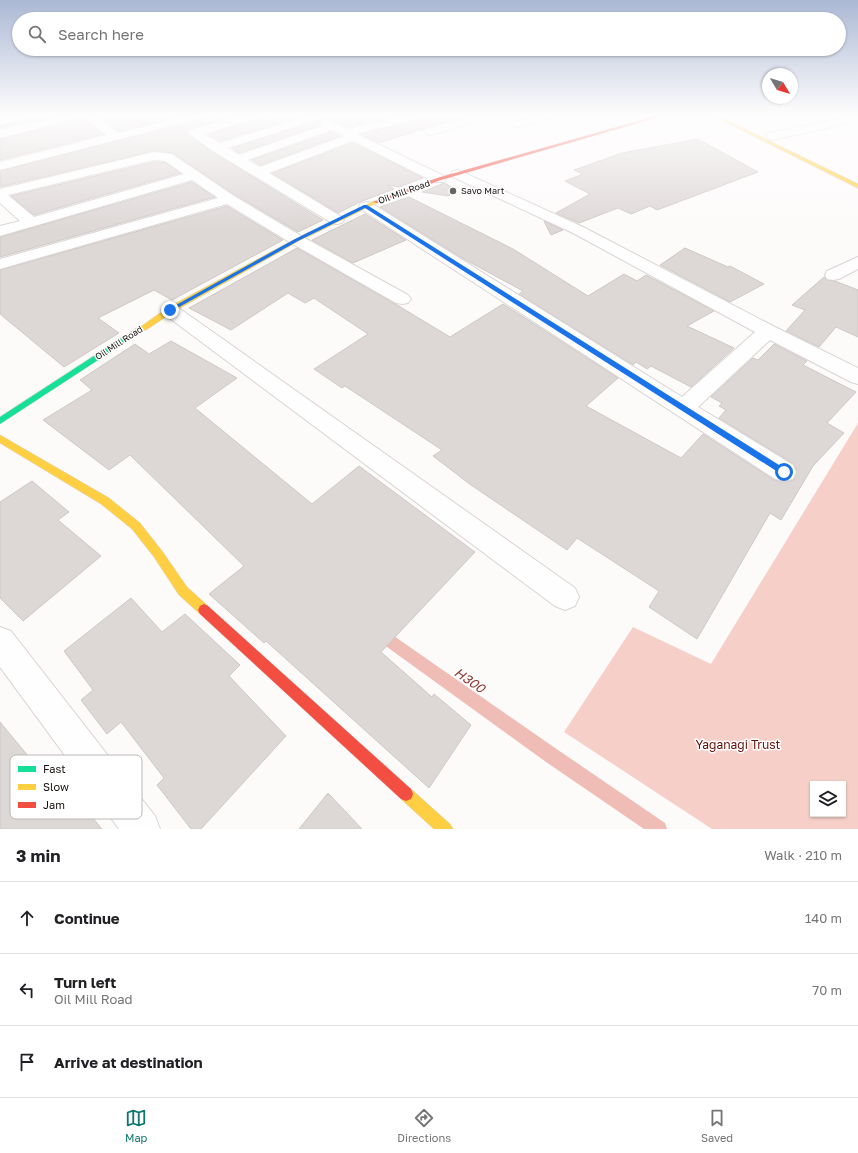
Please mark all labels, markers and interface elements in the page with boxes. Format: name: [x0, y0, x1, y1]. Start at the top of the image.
search box: [12, 12, 846, 56]
icon: search: [26, 23, 48, 45]
text: Search here: [58, 25, 144, 43]
north arrow: [762, 68, 798, 104]
street label: Oil Mill Road: [376, 177, 431, 206]
place label: Savo Mart: [461, 185, 505, 196]
marker: Savo Mart: [448, 186, 458, 196]
route end: [161, 301, 179, 319]
street label: Oil Mill Road: [93, 323, 145, 362]
route start: [775, 463, 793, 481]
water label: H300: [452, 664, 489, 697]
park label: Yaganagi Trust: [696, 737, 781, 752]
legend: [10, 755, 142, 819]
text: Fast: [43, 762, 66, 775]
text: Slow: [43, 780, 69, 793]
map controls: [810, 781, 846, 817]
button: layers: [810, 781, 846, 817]
text: Jam: [43, 798, 65, 811]
text: 3 min: [16, 845, 60, 866]
text: Walk · 210 m: [764, 847, 842, 863]
icon: ahead: [16, 907, 38, 929]
text: Continue: [54, 909, 120, 927]
text: 140 m: [805, 910, 842, 926]
text: Turn left: [54, 973, 116, 991]
icon: left: [16, 979, 38, 1001]
text: 70 m: [812, 982, 842, 998]
text: Oil Mill Road: [54, 991, 133, 1007]
icon: arrive: [16, 1051, 38, 1073]
text: Arrive at destination: [54, 1053, 203, 1071]
tab: Map: [125, 1107, 147, 1144]
tab: Directions: [397, 1107, 451, 1144]
tab: Saved: [701, 1107, 733, 1144]

